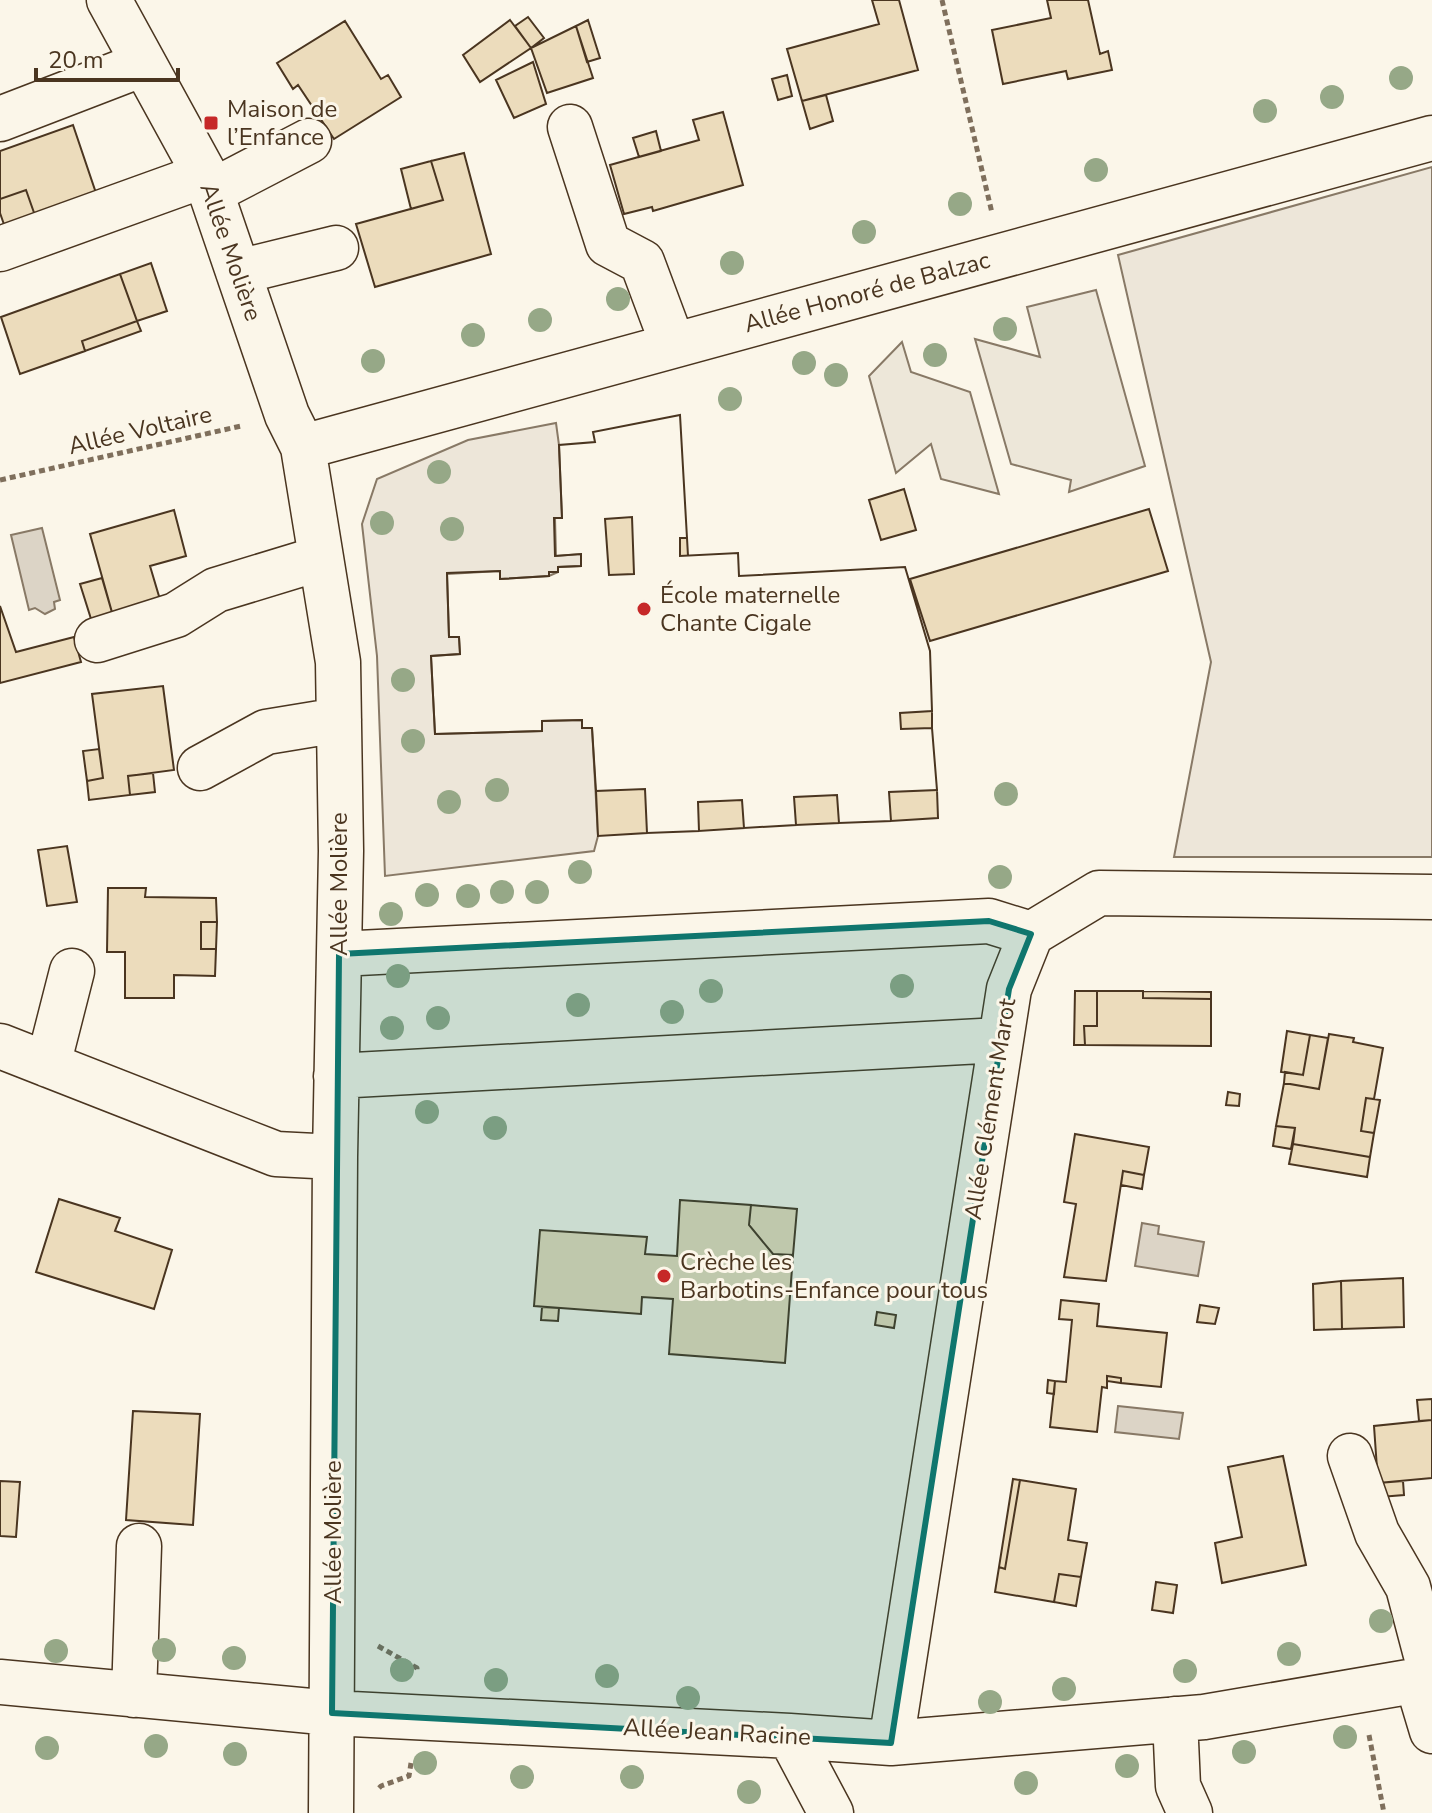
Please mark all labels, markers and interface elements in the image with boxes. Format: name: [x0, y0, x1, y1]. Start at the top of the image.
scale bar: [36, 32, 178, 82]
text: 20 m: [48, 44, 104, 76]
place label: Maison de l’Enfance: [227, 93, 337, 153]
marker: Maison de l’Enfance: [202, 114, 220, 132]
street label: Allée Molière: [192, 179, 270, 325]
street label: Allée Honoré de Balzac: [741, 244, 993, 340]
street label: Allée Voltaire: [65, 398, 215, 462]
place label: École maternelle Chante Cigale: [660, 579, 840, 639]
marker: École maternelle Chante Cigale: [635, 600, 653, 618]
street label: Allée Molière: [323, 812, 355, 956]
street label: Allée Clément Marot: [957, 995, 1023, 1222]
place label: Crèche les Barbotins-Enfance pour tous: [680, 1246, 988, 1306]
marker: Crèche les Barbotins-Enfance pour tous: [655, 1267, 673, 1285]
street label: Allée Molière: [317, 1460, 349, 1604]
street label: Allée Jean Racine: [622, 1711, 812, 1753]

